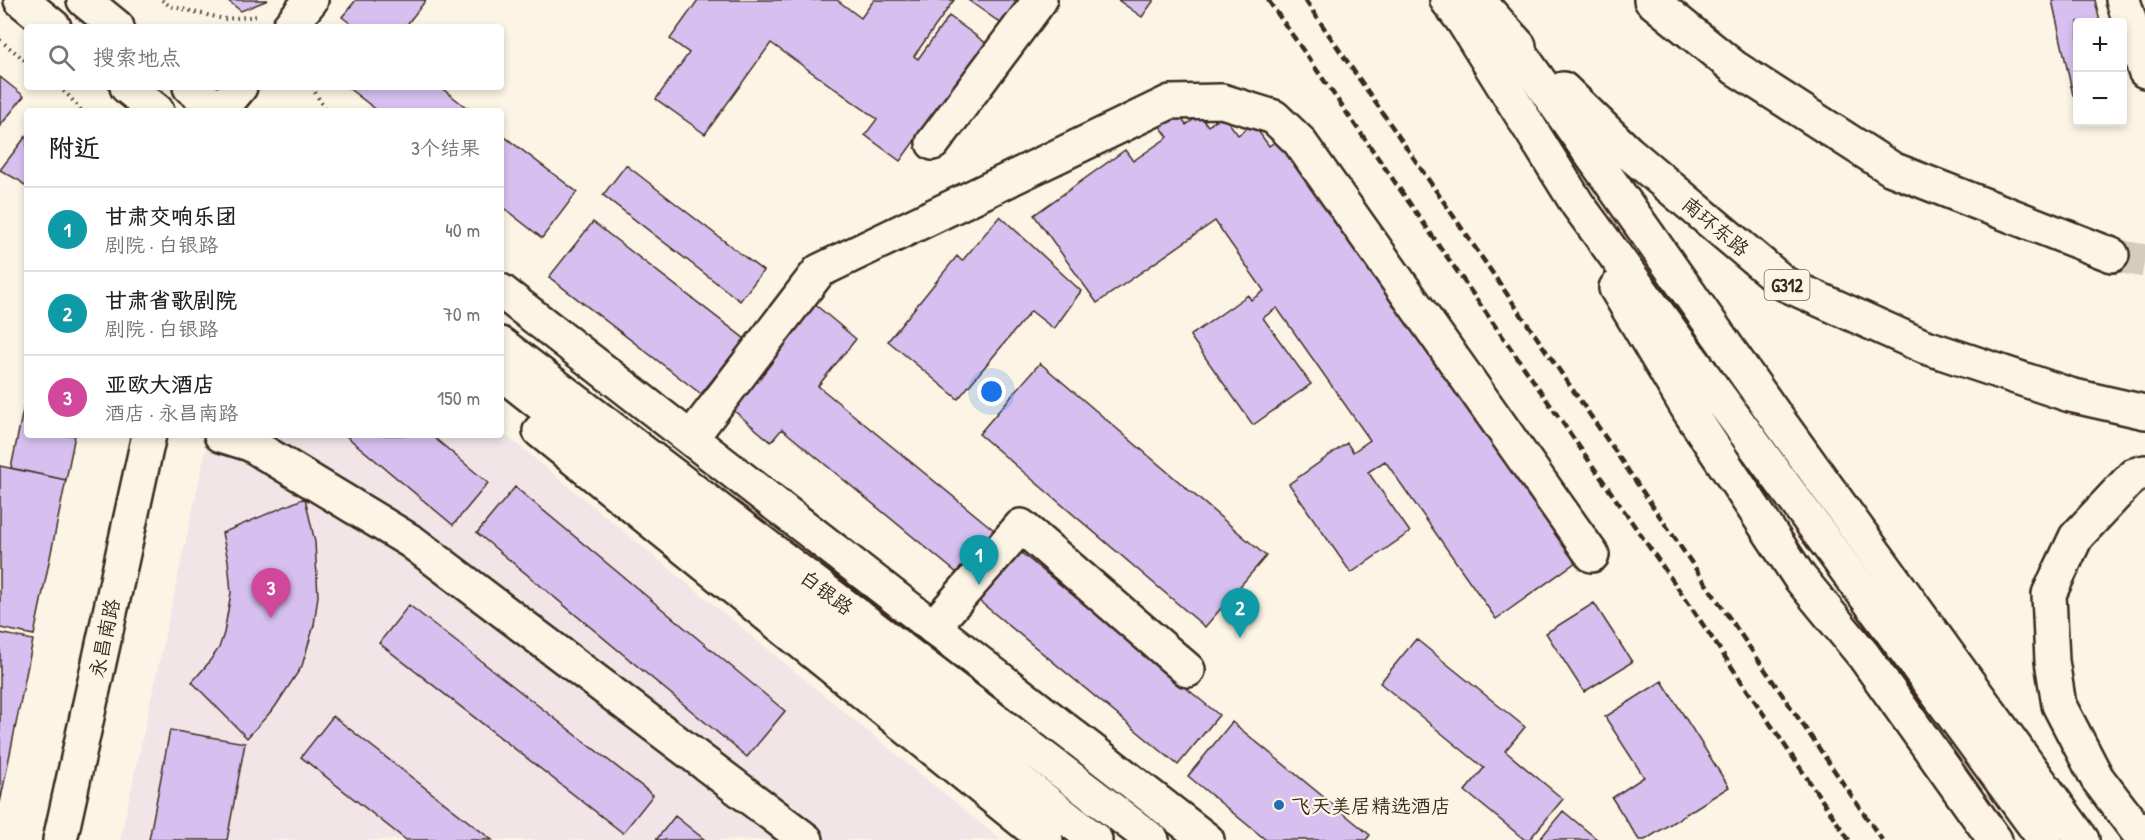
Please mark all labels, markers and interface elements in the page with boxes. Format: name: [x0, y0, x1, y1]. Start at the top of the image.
map controls: [2073, 18, 2127, 126]
button: +: [2073, 18, 2127, 72]
search box: [24, 24, 504, 90]
icon: search: [45, 41, 78, 74]
text: 搜索地点: [93, 42, 181, 72]
button: −: [2073, 72, 2127, 126]
text: 附近: [48, 130, 100, 165]
text: 3个结果: [411, 134, 480, 161]
street label: 南环东路: [1677, 190, 1756, 263]
text: 甘肃交响乐团: [105, 201, 237, 231]
text: 1: [64, 216, 71, 243]
text: 40 m: [445, 216, 480, 243]
text: 剧院 · 白银路: [105, 231, 218, 258]
road number: G312: [1764, 270, 1810, 300]
text: 甘肃省歌剧院: [105, 285, 237, 315]
text: 2: [63, 300, 72, 327]
text: 70 m: [443, 300, 480, 327]
text: 剧院 · 白银路: [105, 315, 218, 342]
text: 亚欧大酒店: [105, 369, 215, 399]
your location: [977, 377, 1006, 406]
text: 3: [63, 384, 72, 411]
text: 150 m: [437, 384, 480, 411]
text: 酒店 · 永昌南路: [105, 399, 238, 426]
pin: 1: [960, 536, 998, 585]
street label: 白银路: [795, 563, 860, 621]
pin: 3: [252, 568, 290, 618]
pin: 2: [1220, 588, 1260, 638]
street label: 永昌南路: [82, 595, 126, 680]
place label: 飞天美居精选酒店: [1291, 792, 1451, 819]
marker: 飞天美居精选酒店: [1272, 798, 1286, 812]

